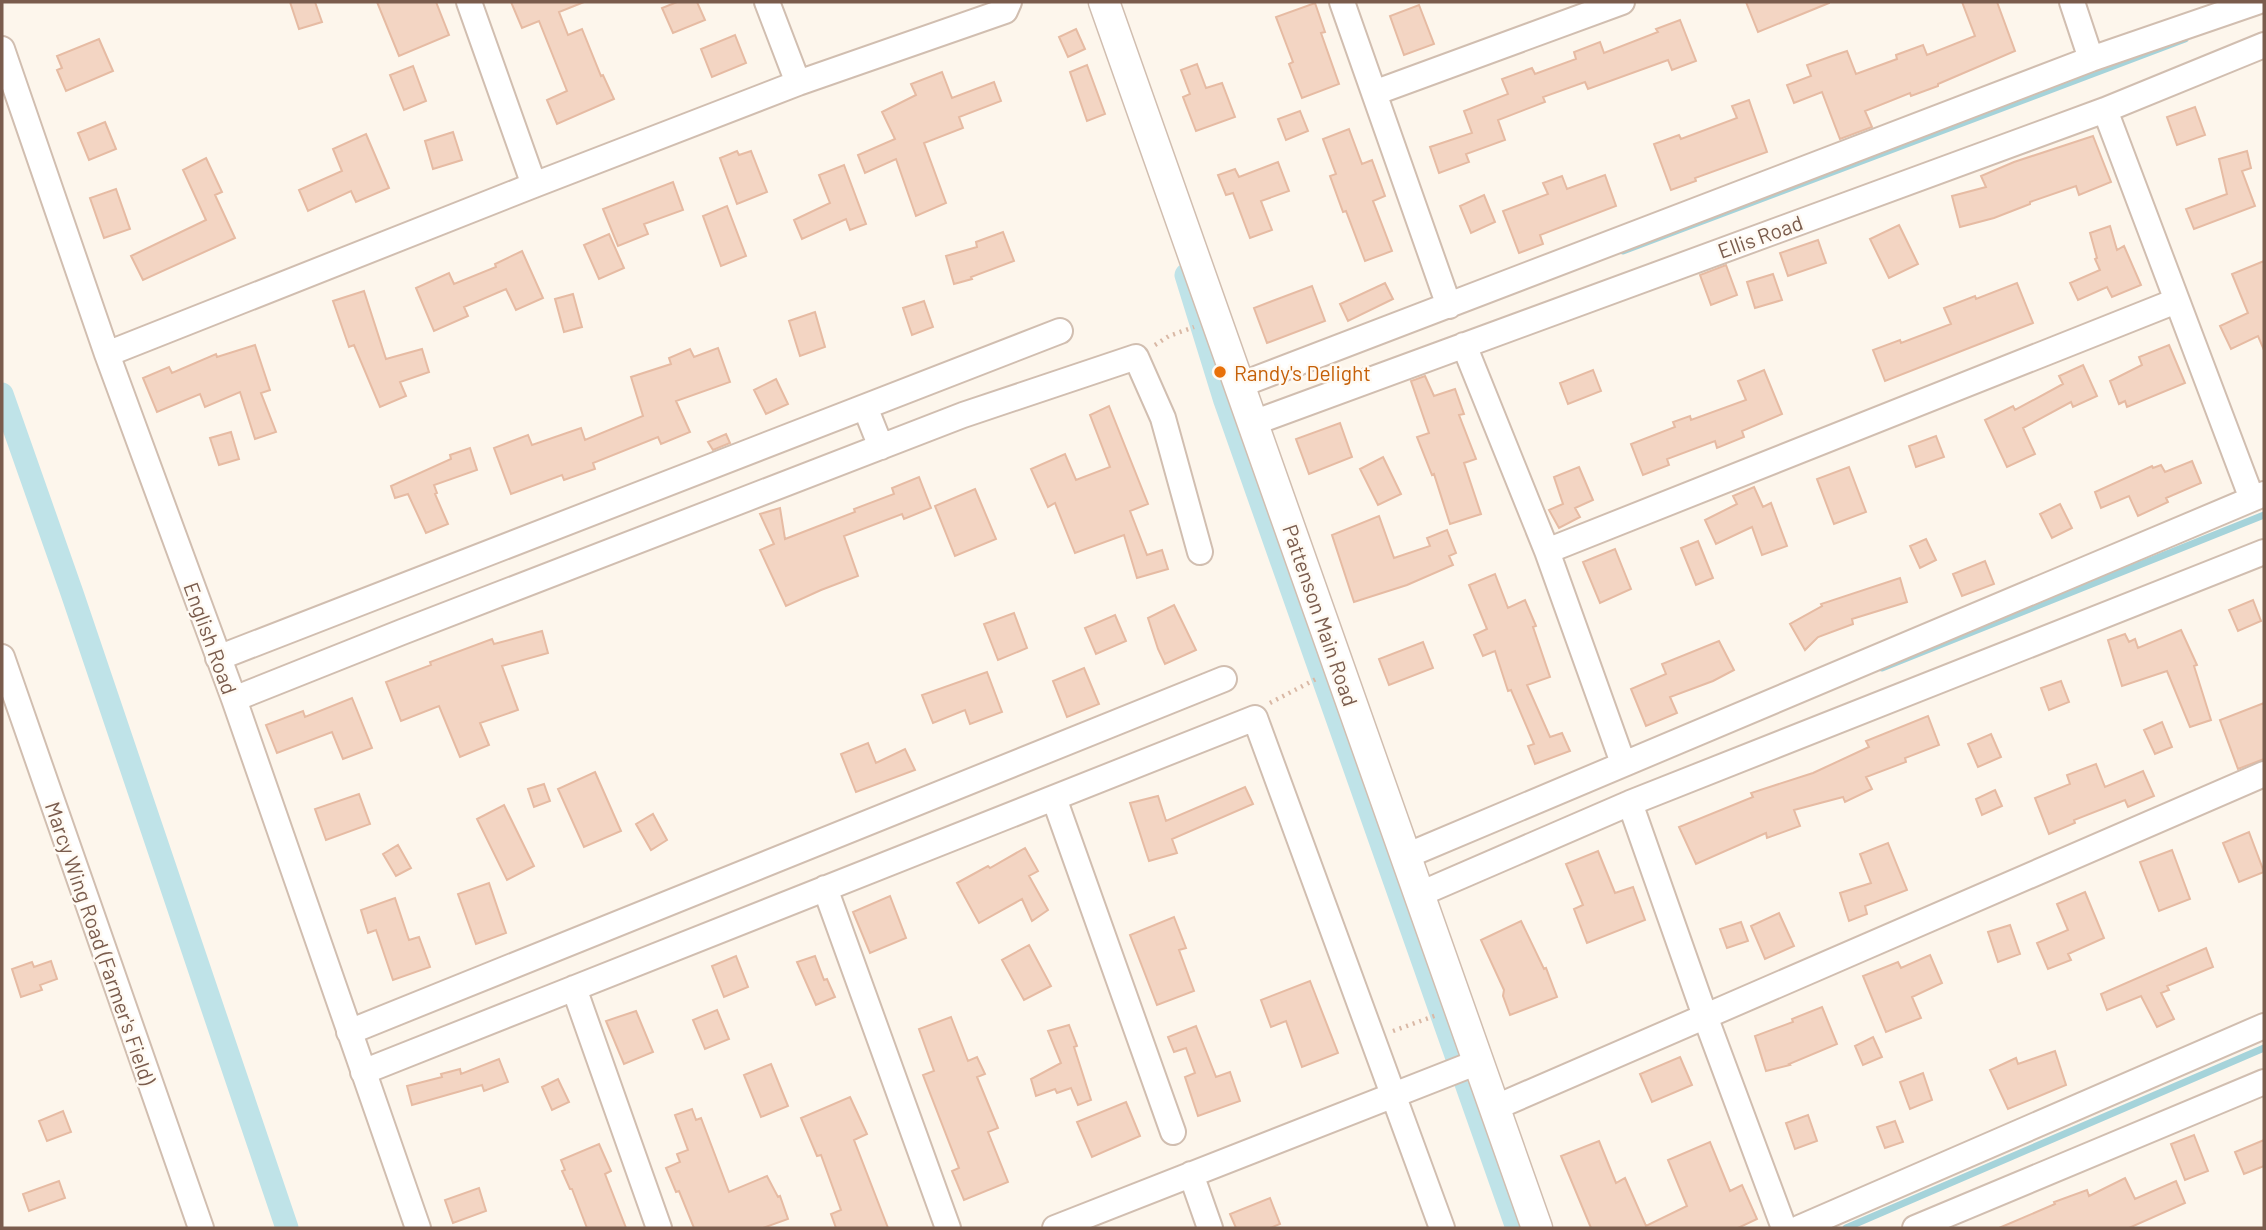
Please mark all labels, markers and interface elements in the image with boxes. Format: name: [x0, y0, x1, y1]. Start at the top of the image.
street label: Ellis Road: [1714, 209, 1806, 263]
place label: Randy's Delight: [1234, 360, 1371, 385]
marker: Randy's Delight: [1212, 364, 1228, 380]
street label: Pattenson Main Road: [1278, 521, 1364, 709]
street label: English Road: [179, 579, 243, 697]
street label: Marcy Wing Road (Farmer's Field): [41, 798, 161, 1088]

